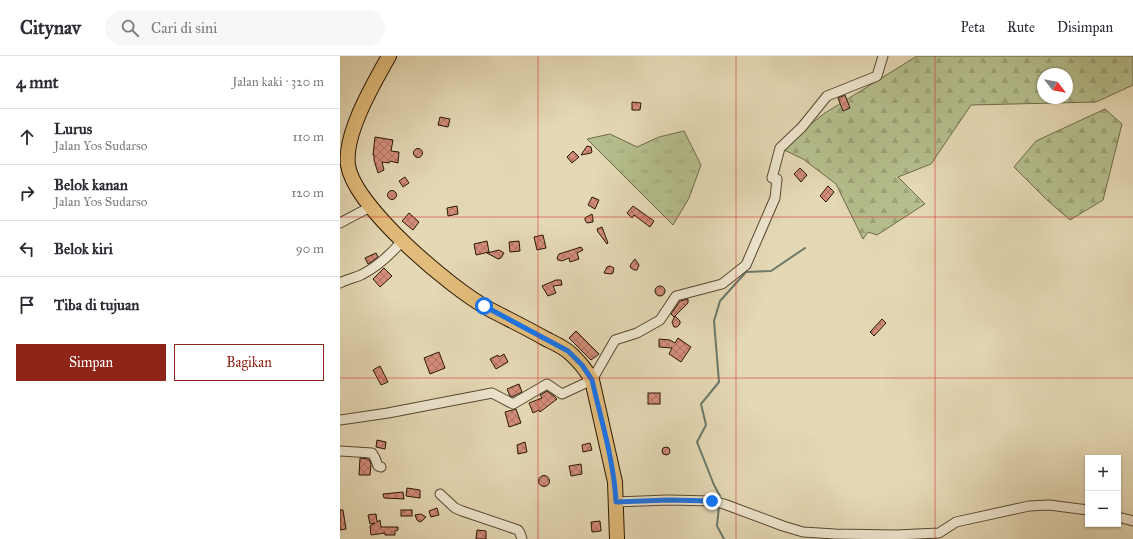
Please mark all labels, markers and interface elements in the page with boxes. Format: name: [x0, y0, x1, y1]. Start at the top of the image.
search box: [105, 10, 385, 46]
text: Citynav: [20, 16, 81, 39]
icon: search: [119, 17, 141, 39]
text: Cari di sini: [151, 19, 217, 37]
text: Peta: [961, 19, 985, 36]
text: Rute: [1007, 19, 1035, 36]
text: Disimpan: [1057, 19, 1113, 36]
north arrow: [1037, 68, 1073, 104]
text: 4 mnt: [16, 72, 59, 93]
text: Jalan kaki · 320 m: [232, 74, 324, 90]
text: Lurus: [54, 120, 92, 138]
icon: ahead: [16, 126, 38, 148]
text: 110 m: [292, 129, 324, 145]
text: Jalan Yos Sudarso: [54, 138, 148, 154]
text: Belok kanan: [54, 176, 128, 194]
icon: right: [16, 182, 38, 204]
text: 120 m: [291, 185, 324, 201]
text: Jalan Yos Sudarso: [54, 194, 148, 210]
icon: left: [16, 238, 38, 260]
text: Belok kiri: [54, 240, 113, 258]
text: 90 m: [296, 241, 324, 257]
icon: arrive: [16, 294, 38, 316]
text: Tiba di tujuan: [54, 296, 139, 314]
route start: [475, 297, 493, 315]
button: Simpan: [16, 344, 166, 381]
button: Bagikan: [174, 344, 324, 381]
map controls: [1085, 455, 1121, 527]
button: +: [1085, 455, 1121, 491]
button: −: [1085, 491, 1121, 527]
route end: [703, 492, 721, 510]

